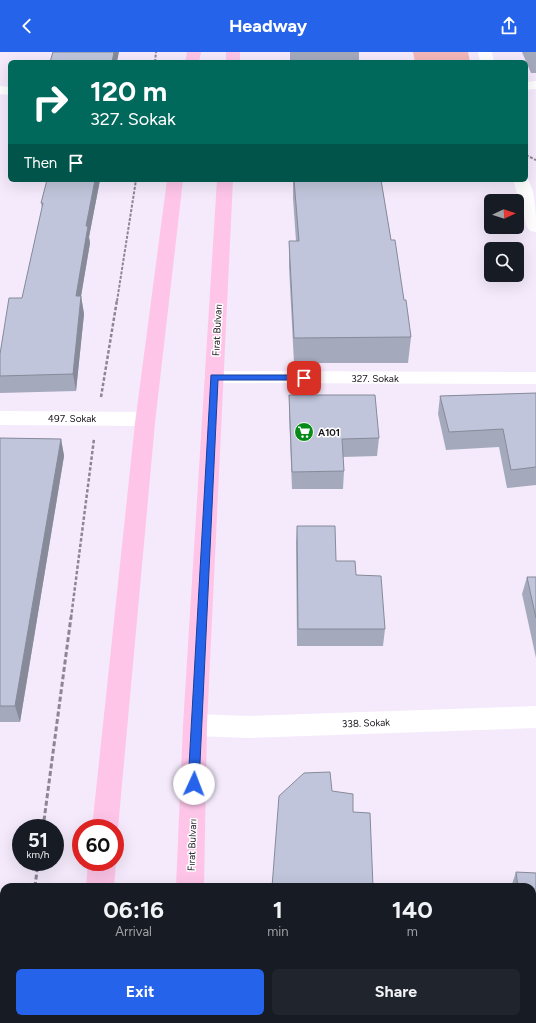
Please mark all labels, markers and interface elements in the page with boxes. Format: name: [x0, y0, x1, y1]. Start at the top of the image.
icon: back: [16, 15, 38, 37]
text: Headway: [229, 15, 307, 37]
icon: share: [498, 15, 520, 37]
text: 120 m: [90, 74, 167, 108]
icon: right: [24, 76, 76, 128]
text: 327. Sokak: [90, 108, 176, 130]
icon: arrive: [65, 152, 87, 174]
text: Then: [24, 154, 57, 172]
north arrow: [484, 194, 524, 234]
map controls: [484, 194, 524, 282]
button: search: [484, 242, 524, 282]
street label: Fırat Bulvarı: [209, 304, 225, 356]
pin: [287, 361, 321, 395]
icon: arrive: [293, 367, 315, 389]
street label: 327. Sokak: [351, 372, 399, 385]
street label: 497. Sokak: [48, 412, 96, 425]
supermarket icon: A101: [293, 421, 315, 443]
place label: A101: [318, 426, 340, 439]
street label: 338. Sokak: [342, 716, 390, 730]
position arrow: [173, 763, 215, 805]
speed limit sign: 60: [72, 819, 124, 871]
street label: Fırat Bulvarı: [185, 819, 199, 871]
text: 51: [28, 828, 48, 852]
text: km/h: [27, 848, 49, 861]
text: 06:16: [103, 895, 164, 924]
text: 1: [273, 895, 283, 924]
text: 140: [392, 895, 433, 924]
text: Arrival: [115, 924, 152, 939]
text: min: [267, 924, 289, 939]
text: m: [407, 924, 418, 939]
button: Exit: [16, 969, 264, 1015]
button: Share: [272, 969, 520, 1015]

